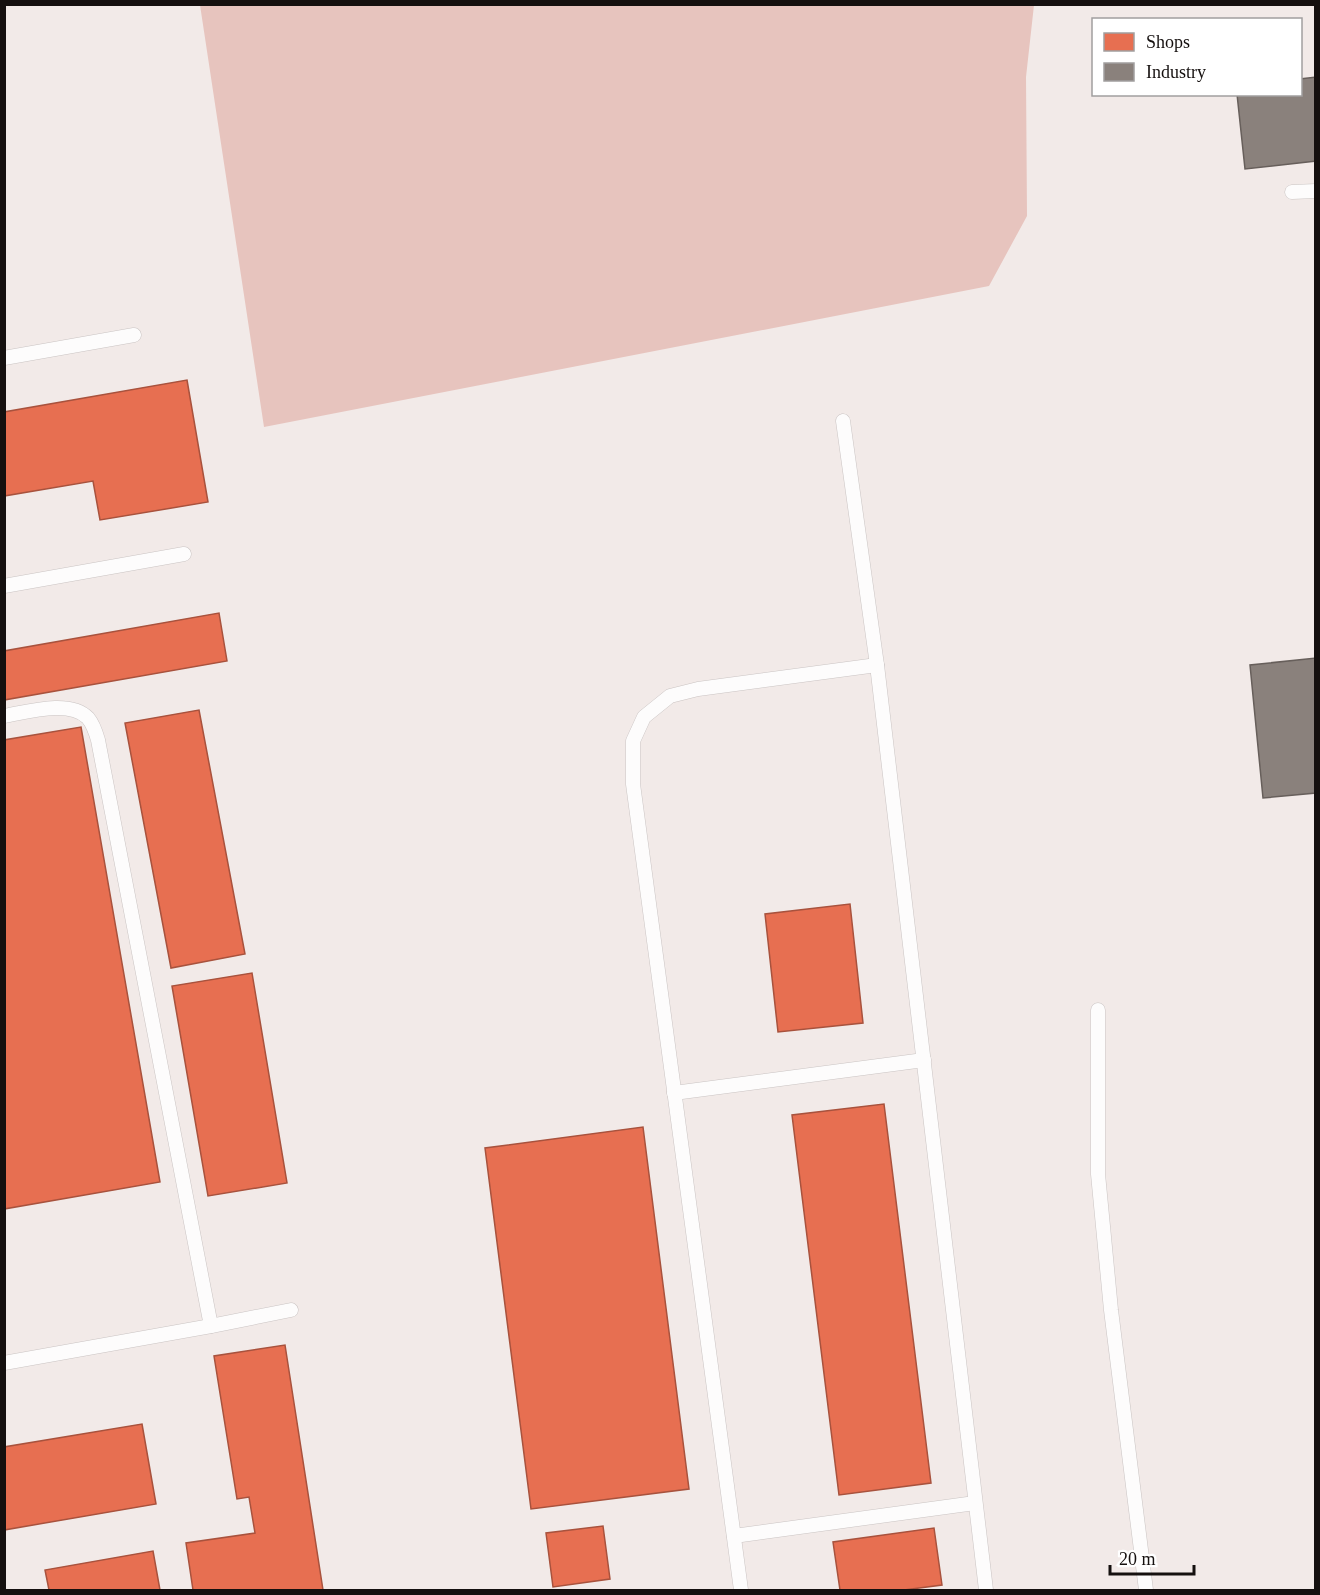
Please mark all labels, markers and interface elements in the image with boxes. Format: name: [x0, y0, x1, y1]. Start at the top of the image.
legend: [1092, 18, 1302, 96]
text: Shops: [1146, 32, 1190, 52]
text: Industry: [1146, 62, 1206, 82]
scale bar: [1110, 1538, 1194, 1576]
text: 20 m: [1119, 1549, 1156, 1569]

